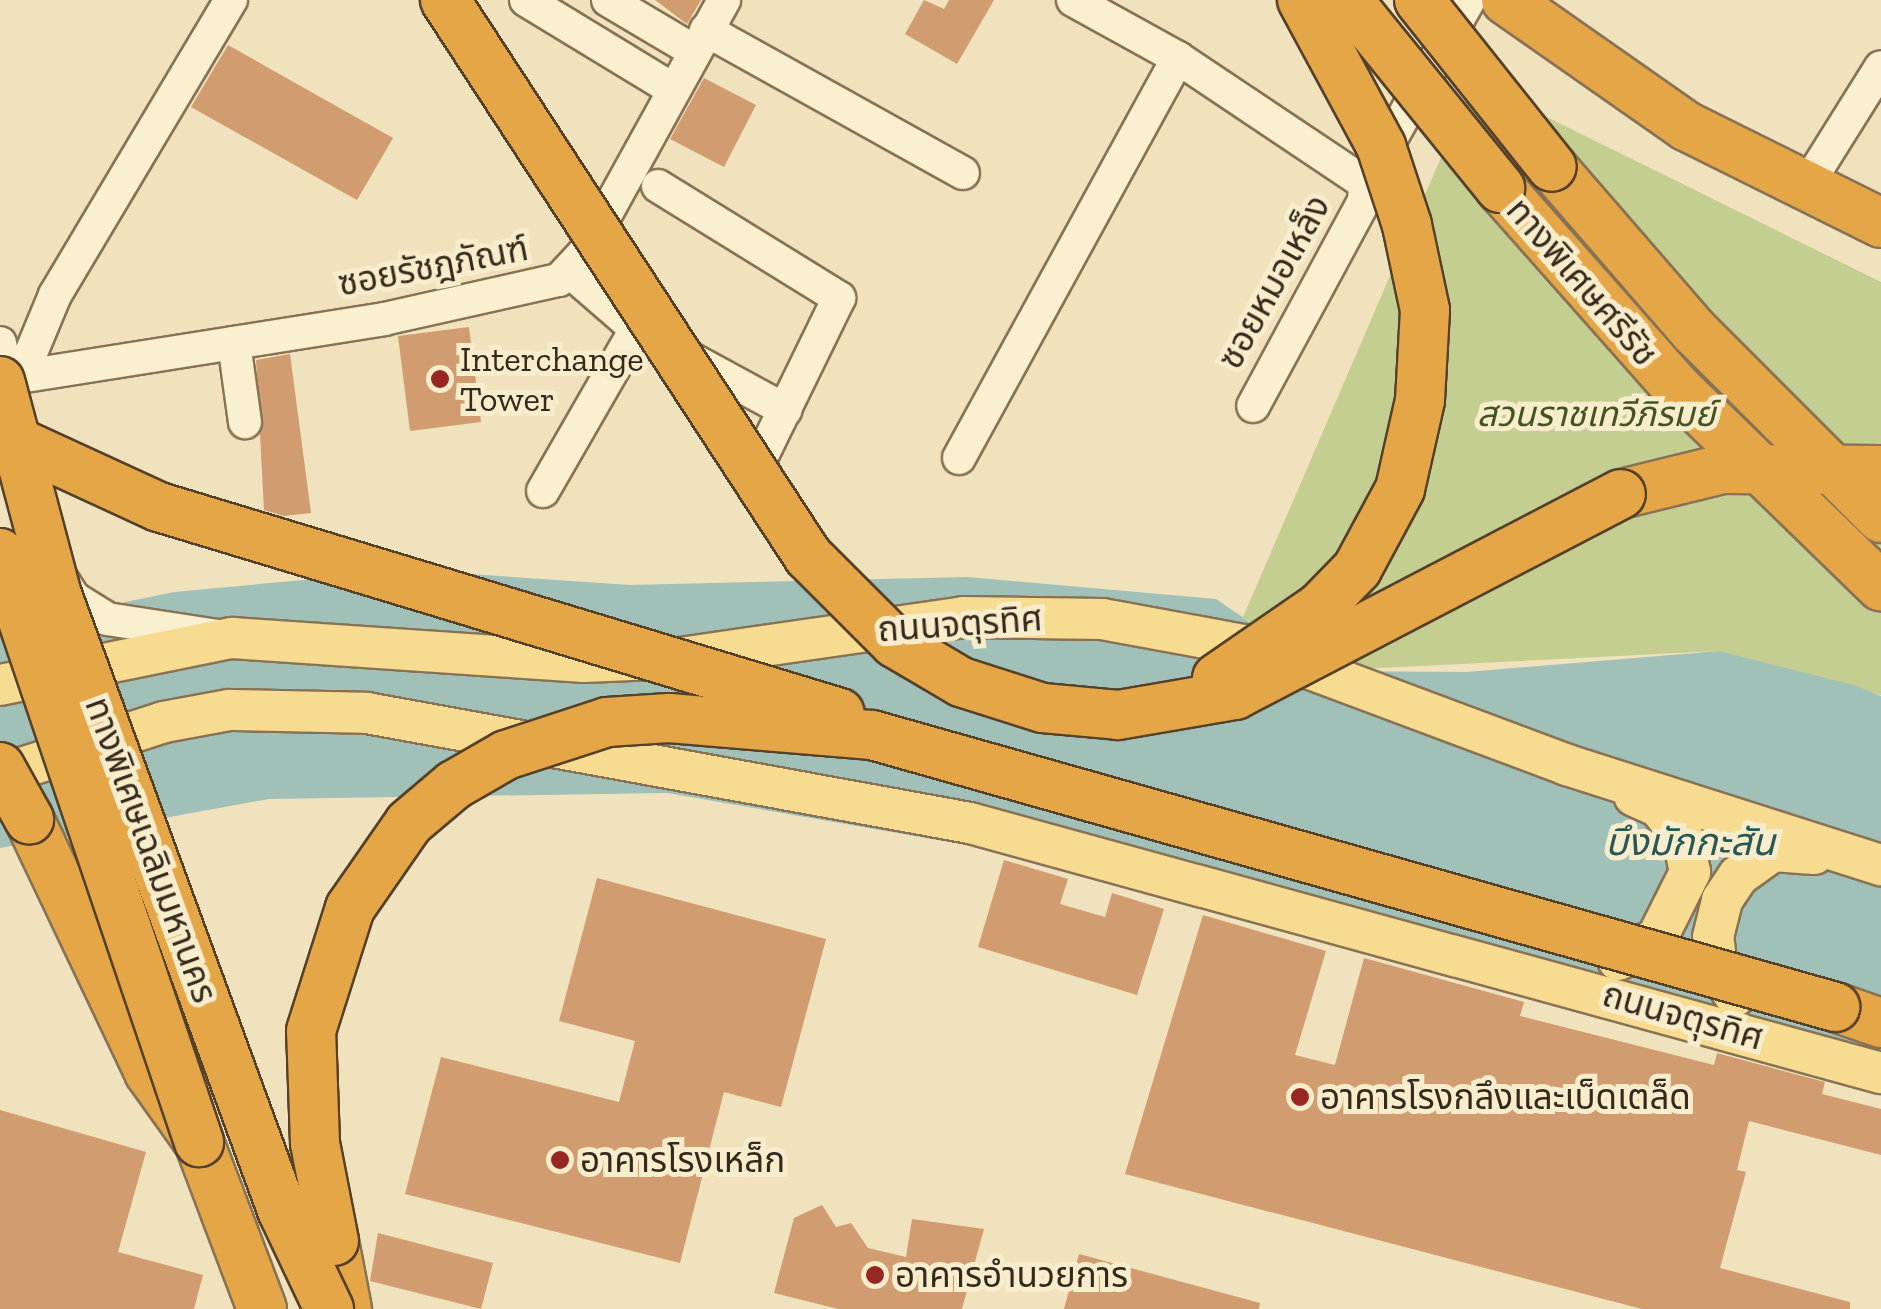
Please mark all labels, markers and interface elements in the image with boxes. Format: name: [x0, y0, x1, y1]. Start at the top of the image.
street label: ซอยหมอเหล็ง: [1209, 188, 1339, 376]
street label: ทางพิเศษศรีรัช: [1498, 190, 1666, 374]
street label: ซอยรัชฎภัณฑ์: [334, 227, 532, 305]
place label: Interchange Tower: [460, 338, 644, 420]
marker: Interchange Tower: [429, 368, 451, 390]
park label: สวนราชเทวีภิรมย์: [1477, 393, 1715, 435]
street label: ถนนจตุรทิศ: [876, 597, 1044, 651]
street label: ทางพิเศษเฉลิมมหานคร: [76, 692, 226, 1008]
water label: บึงมักกะสัน: [1605, 820, 1775, 866]
street label: ถนนจตุรทิศ: [1598, 973, 1768, 1059]
place label: อาคารโรงกลึงและเบ็ดเตล็ด: [1320, 1076, 1691, 1118]
marker: อาคารโรงกลึงและเบ็ดเตล็ด: [1289, 1086, 1311, 1108]
place label: อาคารโรงเหล็ก: [580, 1139, 785, 1181]
marker: อาคารโรงเหล็ก: [549, 1149, 571, 1171]
place label: อาคารอำนวยการ: [895, 1254, 1128, 1296]
marker: อาคารอำนวยการ: [864, 1264, 886, 1286]

